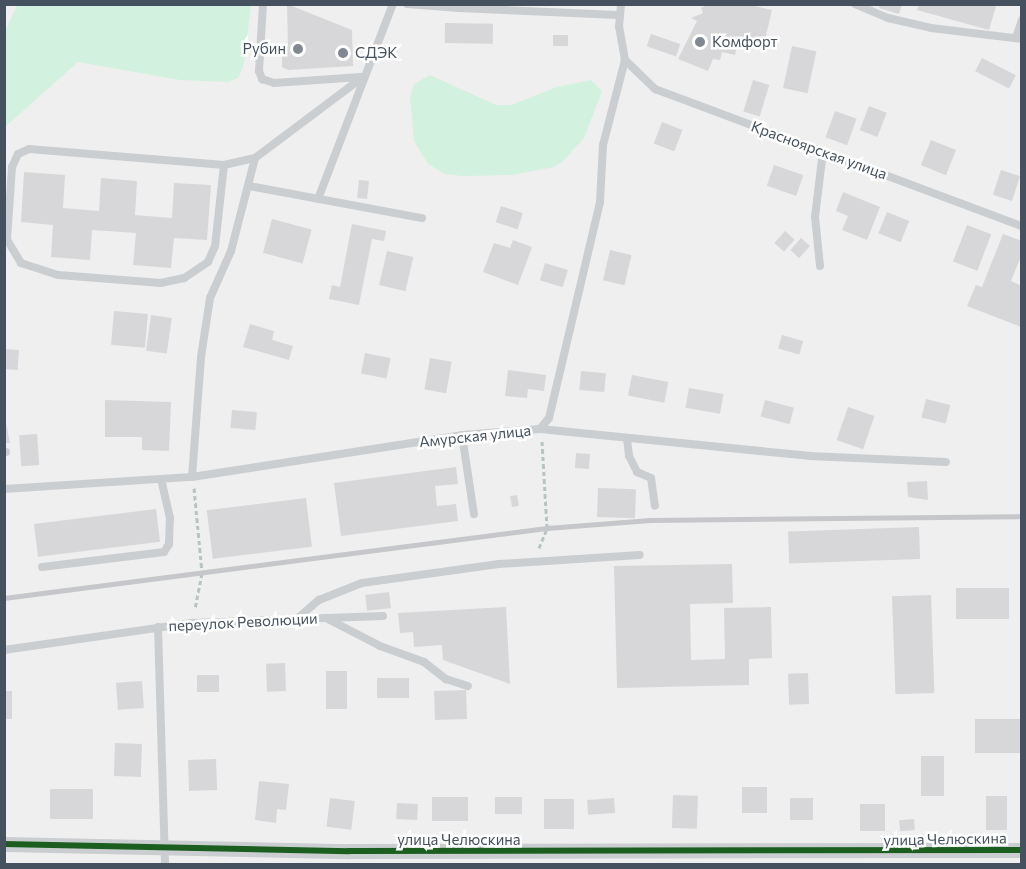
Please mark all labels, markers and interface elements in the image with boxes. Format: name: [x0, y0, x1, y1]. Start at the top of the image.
place label: Комфорт: [712, 33, 778, 51]
marker: Комфорт: [693, 35, 707, 49]
place label: Рубин: [243, 40, 286, 58]
marker: Рубин: [291, 42, 305, 56]
place label: СДЭК: [355, 44, 397, 62]
marker: СДЭК: [336, 46, 350, 60]
street label: Красноярская улица: [749, 117, 889, 183]
street label: Амурская улица: [418, 421, 532, 451]
street label: переулок Революции: [168, 609, 318, 635]
street label: улица Челюскина: [883, 829, 1007, 849]
street label: улица Челюскина: [397, 831, 521, 849]

